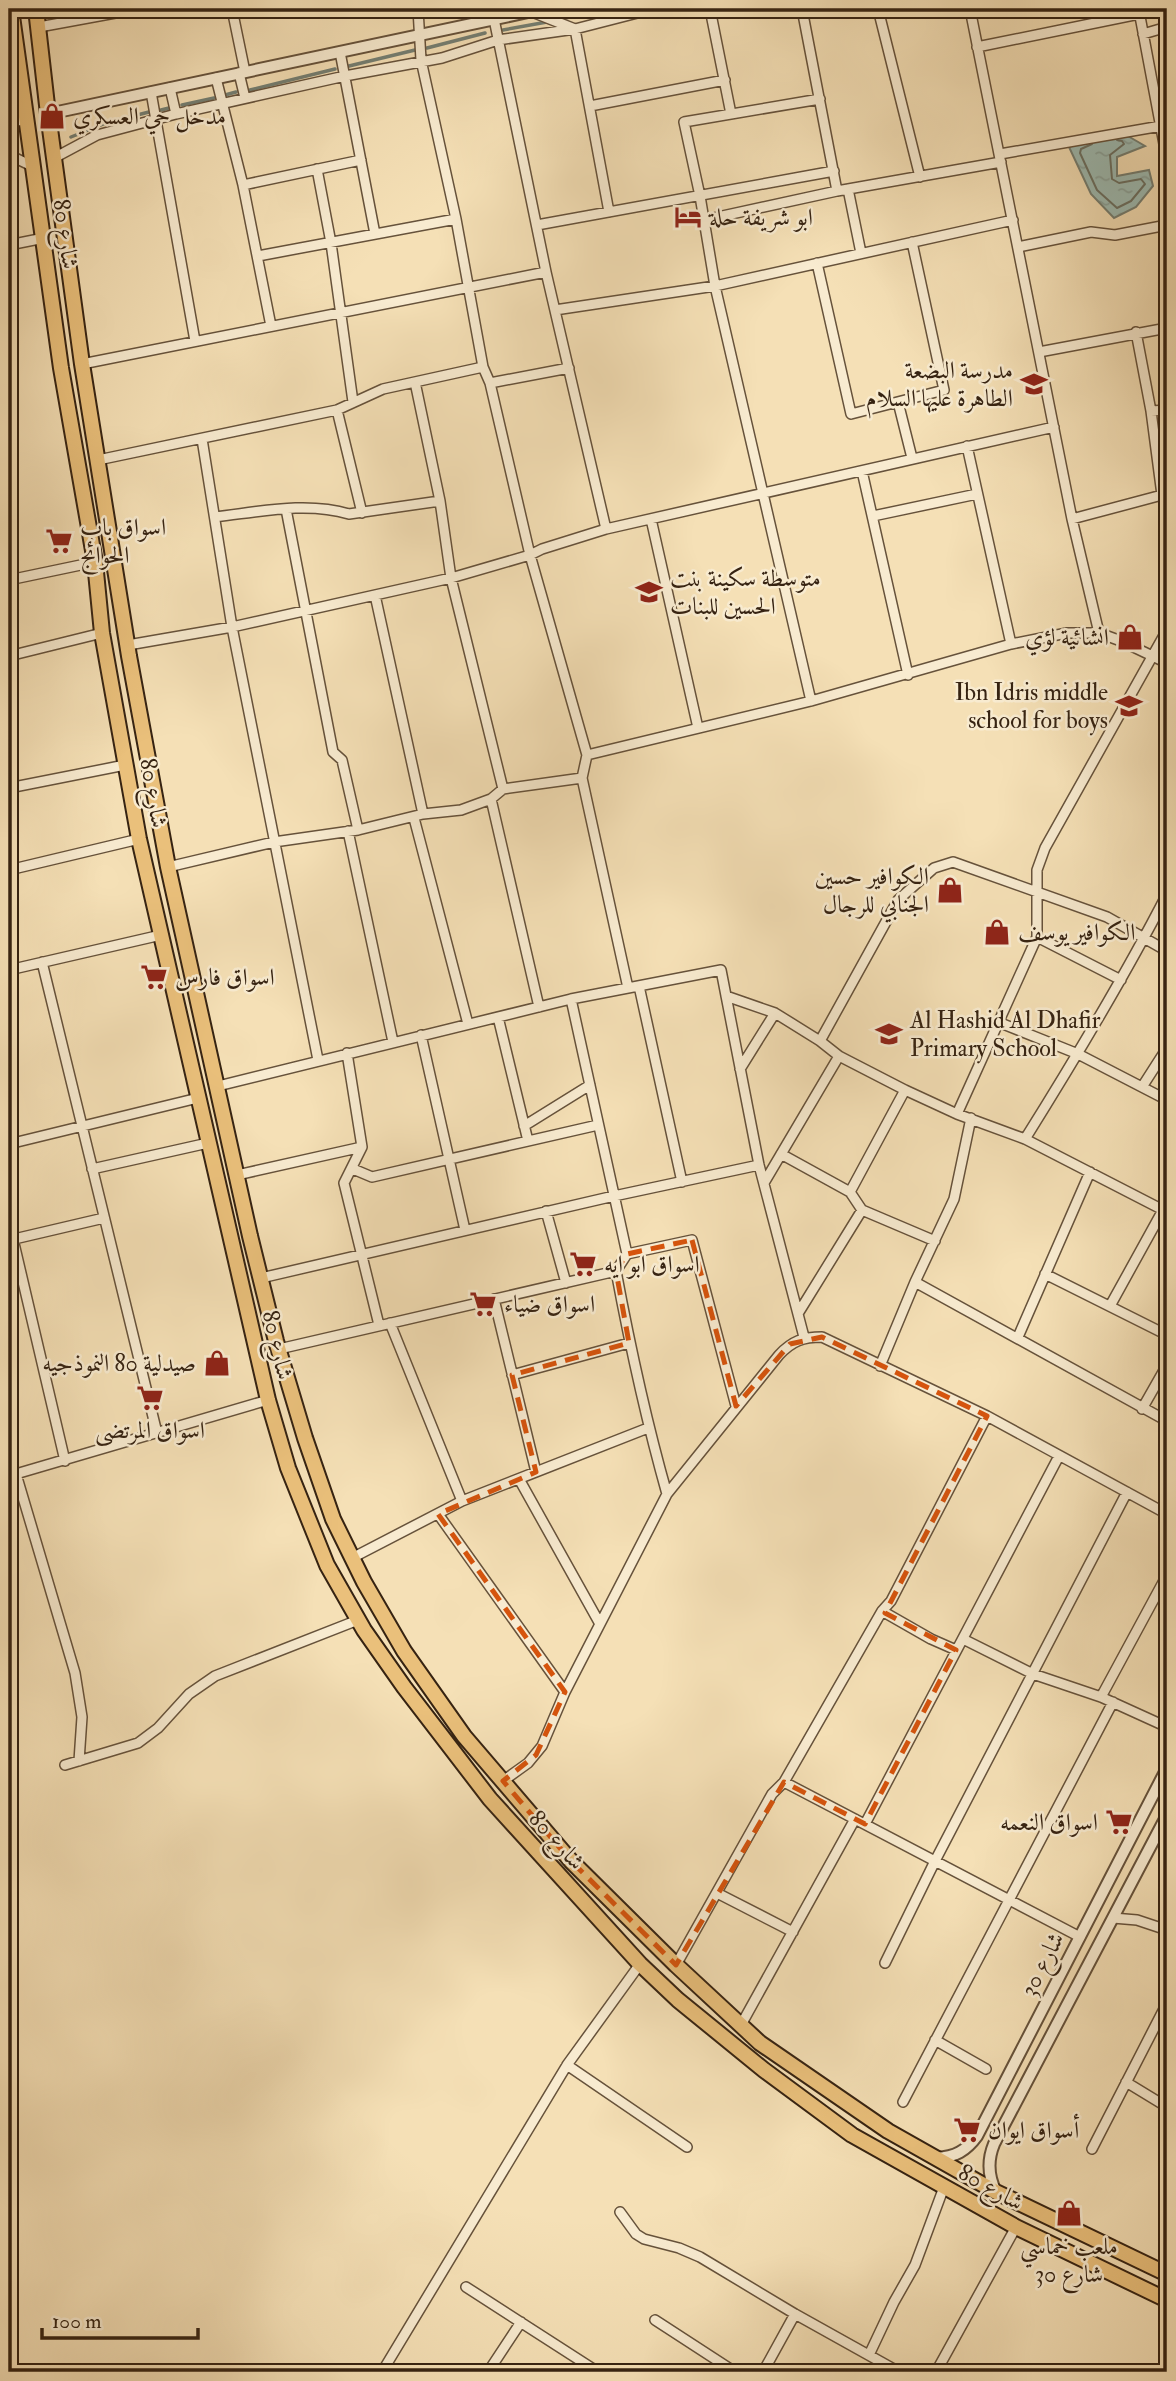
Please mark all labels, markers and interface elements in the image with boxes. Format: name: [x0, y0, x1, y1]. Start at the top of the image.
shop icon: مدخل حي العسكري: [37, 101, 67, 131]
place label: مدخل حي العسكري: [73, 101, 226, 135]
street label: شارع 80: [41, 197, 86, 272]
hotel icon: ابو شريفة حلة: [673, 202, 703, 232]
place label: ابو شريفة حلة: [708, 202, 813, 233]
place label: مدرسة البضعة الطاهرة عليها السلام: [866, 355, 1013, 419]
school or university icon: مدرسة البضعة الطاهرة عليها السلام: [1019, 369, 1049, 399]
place label: اسواق باب الحوائج: [80, 512, 166, 575]
supermarket icon: اسواق باب الحوائج: [44, 526, 74, 556]
place label: متوسطة سكينة بنت الحسين للبنات: [670, 563, 821, 622]
school or university icon: متوسطة سكينة بنت الحسين للبنات: [634, 577, 664, 607]
place label: انشائية لؤي: [1025, 622, 1109, 656]
shop icon: انشائية لؤي: [1115, 622, 1145, 652]
place label: Ibn Idris middle school for boys: [955, 677, 1108, 736]
school or university icon: Ibn Idris middle school for boys: [1114, 691, 1144, 721]
street label: شارع 80: [128, 756, 175, 831]
place label: الكوافير حسين الجنابي للرجال: [815, 861, 929, 923]
shop icon: الكوافير حسين الجنابي للرجال: [935, 875, 965, 905]
shop icon: الكوافير يوسف: [982, 917, 1012, 947]
place label: الكوافير يوسف: [1018, 917, 1135, 948]
supermarket icon: اسواق فارس: [139, 962, 169, 992]
place label: اسواق فارس: [175, 962, 275, 993]
place label: Al Hashid Al Dhafir Primary School: [909, 1005, 1100, 1064]
school or university icon: Al Hashid Al Dhafir Primary School: [874, 1019, 904, 1049]
supermarket icon: اسواق ابو ايه: [568, 1249, 598, 1279]
place label: اسواق ابو ايه: [604, 1249, 700, 1280]
supermarket icon: اسواق ضياء: [468, 1289, 498, 1319]
place label: اسواق ضياء: [504, 1289, 595, 1320]
street label: شارع 80: [251, 1307, 301, 1384]
place label: صيدلية 80 النموذجيه: [42, 1348, 196, 1379]
shop icon: صيدلية 80 النموذجيه: [202, 1348, 232, 1378]
supermarket icon: اسواق المرتضى: [135, 1383, 165, 1413]
place label: اسواق المرتضى: [95, 1415, 205, 1447]
street label: شارع 80: [519, 1804, 592, 1880]
place label: اسواق النعمه: [1000, 1807, 1098, 1838]
supermarket icon: اسواق النعمه: [1104, 1807, 1134, 1837]
street label: شارع 30: [1013, 1927, 1075, 2003]
place label: أسواق ايوان: [988, 2113, 1080, 2146]
supermarket icon: أسواق ايوان: [952, 2115, 982, 2145]
street label: شارع 80: [951, 2157, 1029, 2222]
shop icon: ملعب خماسي شارع 30: [1054, 2198, 1084, 2228]
place label: ملعب خماسي شارع 30: [1020, 2231, 1118, 2294]
scale bar: [42, 2297, 198, 2341]
text: 100 m: [52, 2308, 102, 2335]

